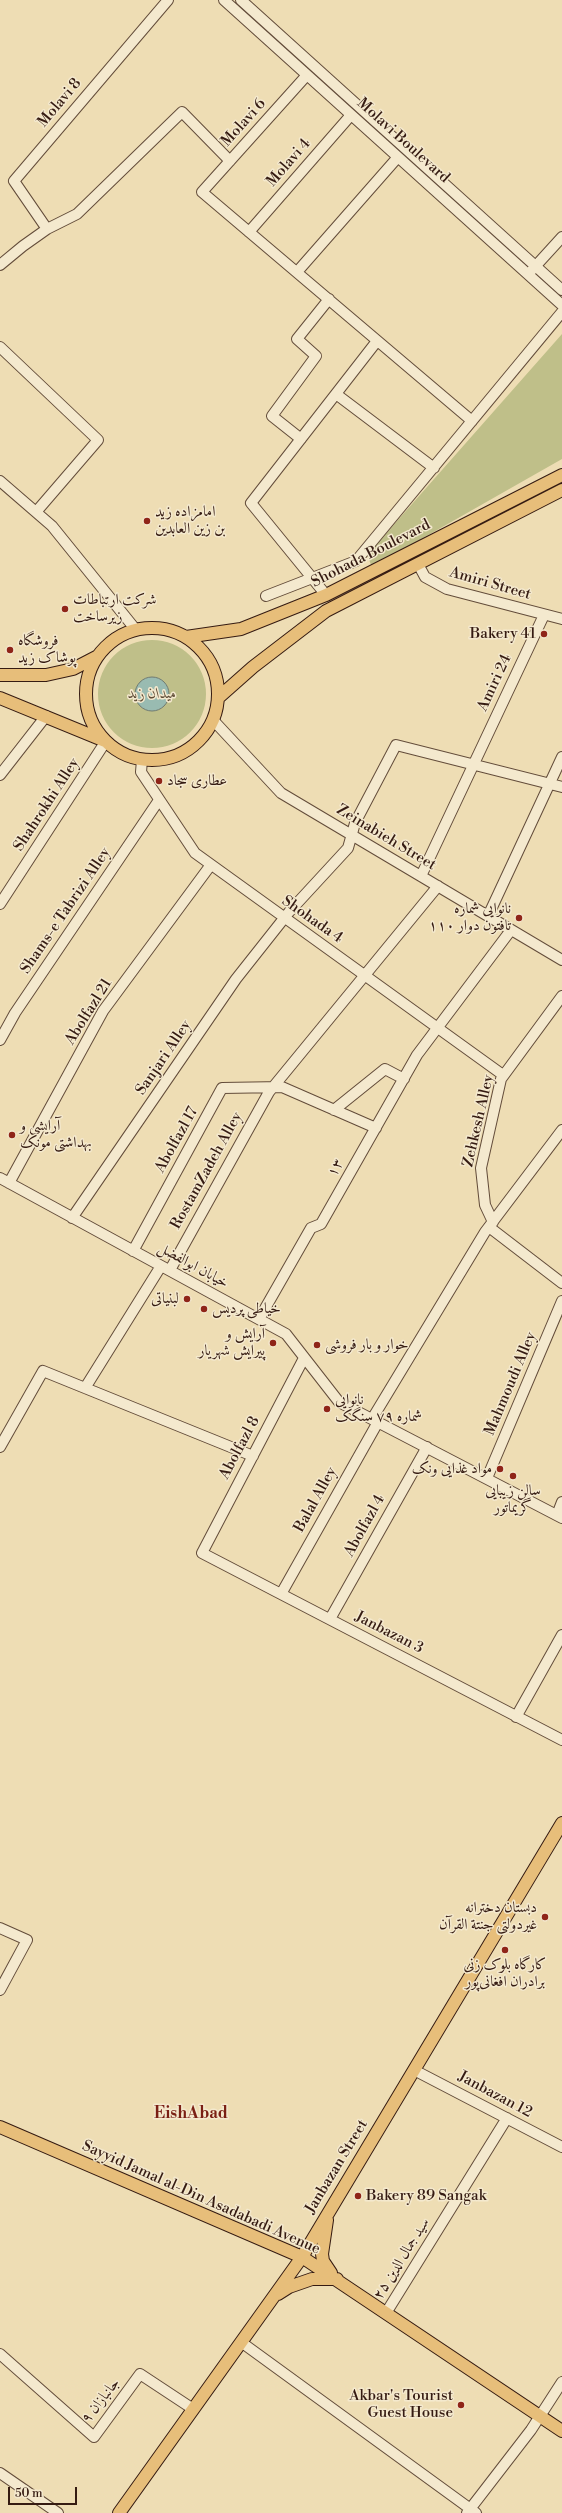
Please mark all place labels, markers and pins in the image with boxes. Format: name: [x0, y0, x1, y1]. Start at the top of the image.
place label: امامزاده زید بن زین العابدین: [155, 503, 225, 538]
marker: امامزاده زید بن زین العابدین: [142, 516, 152, 526]
place label: شرکت ارتباطات زیرساخت: [73, 591, 156, 626]
marker: شرکت ارتباطات زیرساخت: [60, 604, 70, 614]
place label: Bakery 41: [470, 625, 536, 643]
marker: Bakery 41: [539, 629, 549, 639]
place label: فروشگاه پوشاک زید: [18, 632, 76, 667]
marker: فروشگاه پوشاک زید: [5, 645, 15, 655]
place label: عطاری سجاد: [167, 772, 227, 790]
marker: عطاری سجاد: [154, 776, 164, 786]
place label: نانوایی شماره ۱۱۰ تافتون دوار: [428, 900, 511, 935]
marker: نانوایی شماره ۱۱۰ تافتون دوار: [514, 913, 524, 923]
place label: آرایشی و بهداشتی مونک: [20, 1117, 92, 1152]
marker: آرایشی و بهداشتی مونک: [7, 1130, 17, 1140]
place label: لبنیاتی: [151, 1290, 179, 1308]
marker: لبنیاتی: [182, 1294, 192, 1304]
place label: خیاطی پردیس: [212, 1300, 281, 1318]
marker: خیاطی پردیس: [199, 1304, 209, 1314]
place label: آرایش و پیرایش شهریار: [199, 1325, 265, 1360]
place label: خوار و بار فروشی: [325, 1336, 408, 1354]
marker: آرایش و پیرایش شهریار: [268, 1338, 278, 1348]
marker: خوار و بار فروشی: [312, 1340, 322, 1350]
place label: نانوایی شماره ۷۹ سنگک: [335, 1391, 422, 1426]
marker: نانوایی شماره ۷۹ سنگک: [322, 1404, 332, 1414]
place label: مواد غذایی ونک: [412, 1460, 492, 1478]
marker: مواد غذایی ونک: [495, 1464, 505, 1474]
marker: سالن زیبایی گریماتور: [508, 1471, 518, 1481]
place label: سالن زیبایی گریماتور: [485, 1482, 541, 1517]
place label: دبستان دخترانه غیردولتی جنتة القرآن: [439, 1899, 537, 1934]
marker: دبستان دخترانه غیردولتی جنتة القرآن: [540, 1912, 550, 1922]
marker: کارگاه بلوک زنی برادران افغانی‌پور: [500, 1945, 510, 1955]
place label: کارگاه بلوک زنی برادران افغانی‌پور: [463, 1956, 547, 1991]
place label: Bakery 89 Sangak: [366, 2187, 487, 2205]
marker: Bakery 89 Sangak: [353, 2191, 363, 2201]
place label: Akbar's Tourist Guest House: [349, 2387, 453, 2422]
marker: Akbar's Tourist Guest House: [456, 2400, 466, 2410]

